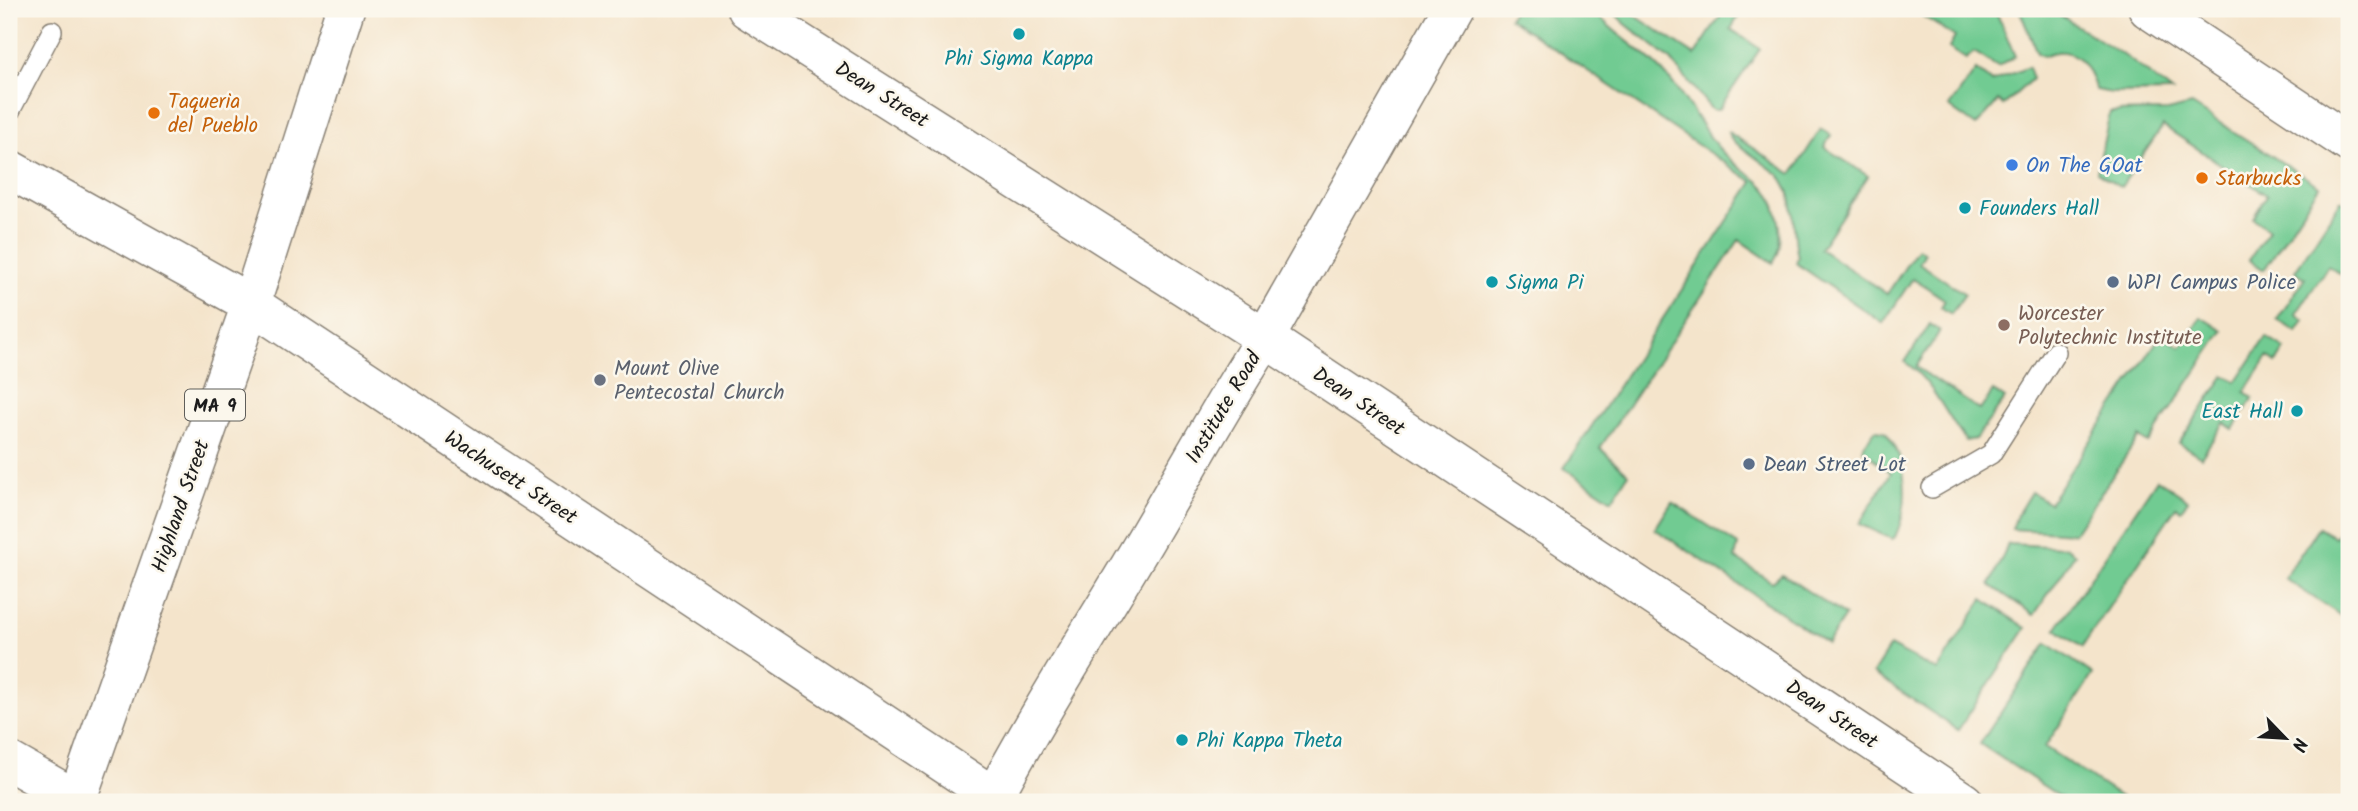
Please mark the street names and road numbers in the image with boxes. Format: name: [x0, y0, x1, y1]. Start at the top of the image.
street label: Dean Street: [828, 53, 936, 138]
street label: Institute Road: [1178, 345, 1271, 470]
street label: Dean Street: [1305, 359, 1412, 446]
road number: MA 9: [185, 390, 245, 420]
street label: Wachusett Street: [437, 423, 584, 534]
street label: Highland Street: [143, 435, 220, 577]
street label: Dean Street: [1778, 672, 1885, 759]

